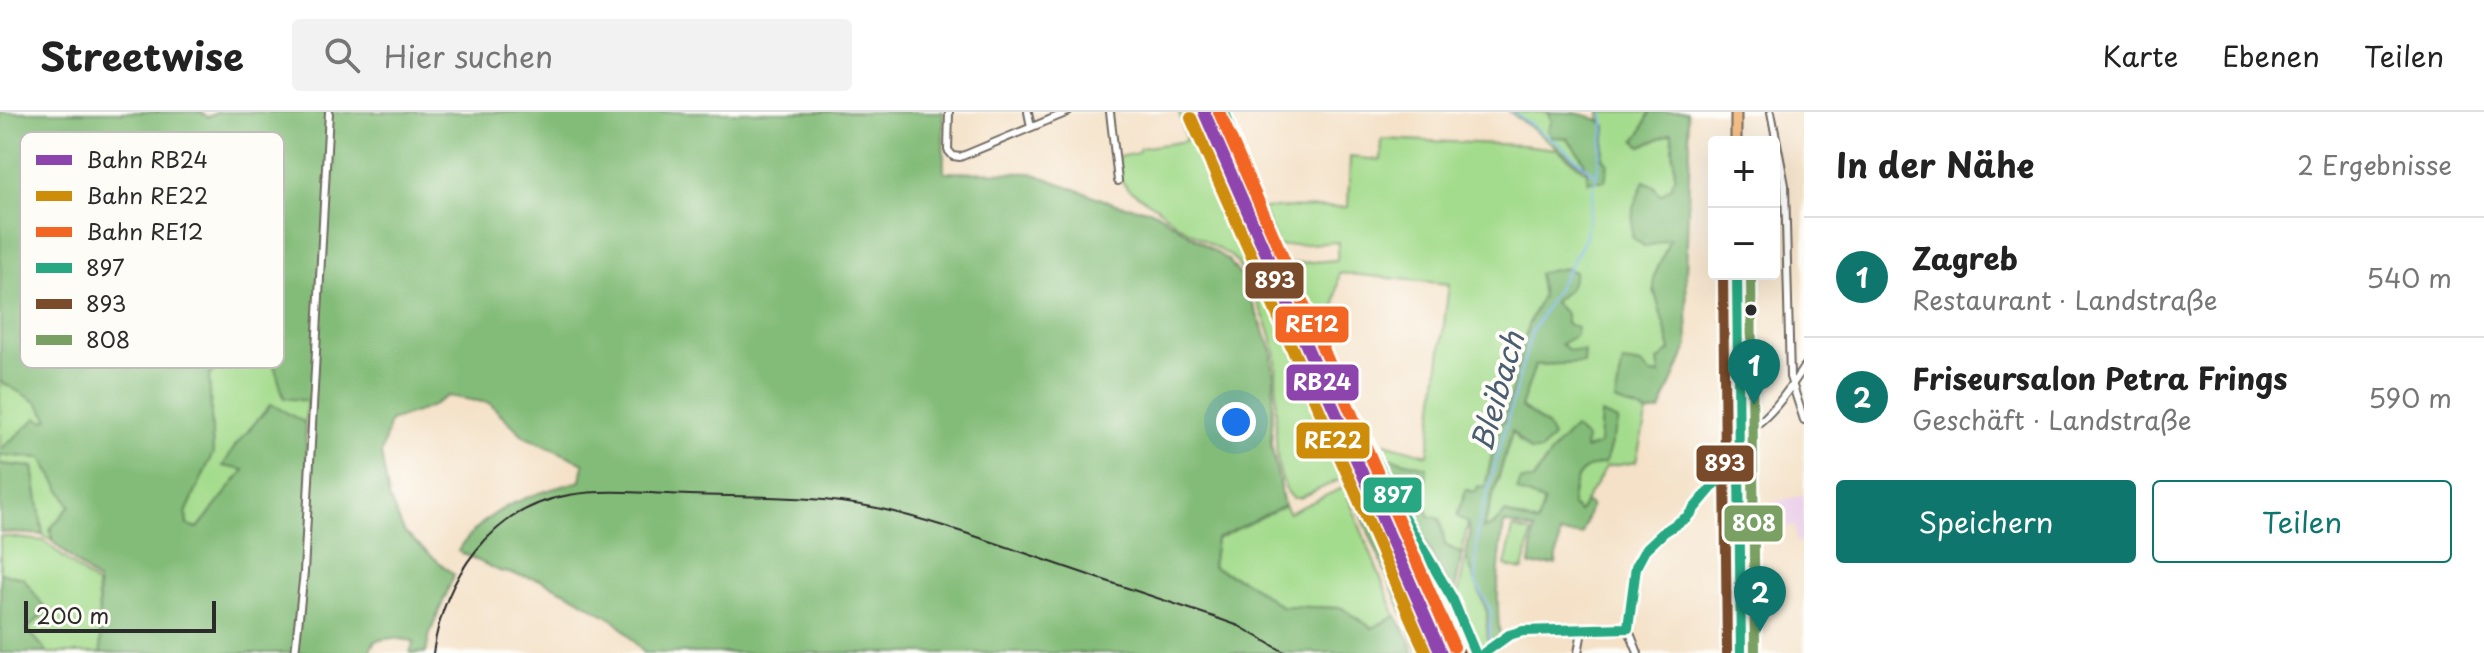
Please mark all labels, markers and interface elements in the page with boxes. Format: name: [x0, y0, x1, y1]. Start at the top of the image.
search box: [292, 19, 852, 91]
text: Streetwise: [40, 27, 244, 84]
icon: search: [320, 33, 364, 77]
text: Hier suchen: [384, 33, 553, 78]
text: Karte: [2103, 34, 2178, 77]
text: Ebenen: [2222, 34, 2320, 77]
text: Teilen: [2364, 34, 2444, 77]
legend: [20, 132, 284, 368]
map controls: [1708, 136, 1780, 280]
button: +: [1708, 136, 1780, 208]
text: In der Nähe: [1836, 138, 2034, 190]
text: Bahn RB24: [86, 142, 208, 175]
text: 2 Ergebnisse: [2297, 145, 2452, 184]
text: Bahn RE22: [86, 178, 208, 211]
button: −: [1708, 208, 1780, 280]
text: Bahn RE12: [86, 214, 203, 247]
text: Zagreb: [1912, 235, 2018, 280]
text: 897: [86, 250, 125, 283]
text: 1: [1856, 258, 1868, 297]
text: 540 m: [2366, 258, 2452, 297]
line badge: 893: [1244, 261, 1305, 300]
text: 893: [1255, 262, 1295, 295]
text: Restaurant · Landstraße: [1912, 280, 2218, 319]
text: 893: [86, 286, 126, 319]
unlabelled marker: [1743, 302, 1759, 318]
line badge: RE12: [1274, 305, 1350, 344]
text: RE12: [1285, 306, 1339, 339]
text: 808: [86, 322, 130, 355]
water label: Bleibach: [1458, 325, 1535, 456]
pin: 1: [1728, 339, 1780, 405]
text: Friseursalon Petra Frings: [1912, 355, 2288, 400]
line badge: RB24: [1285, 363, 1360, 402]
text: RB24: [1293, 364, 1351, 397]
text: 2: [1853, 378, 1871, 417]
text: 590 m: [2368, 378, 2452, 417]
text: Geschäft · Landstraße: [1912, 400, 2191, 439]
your location: [1216, 402, 1256, 442]
line badge: RE22: [1295, 421, 1371, 460]
text: RE22: [1304, 422, 1362, 455]
line badge: 893: [1695, 444, 1755, 483]
text: 893: [1705, 445, 1745, 478]
line badge: 897: [1362, 476, 1423, 514]
text: 897: [1373, 477, 1413, 510]
button: Speichern: [1836, 480, 2136, 563]
button: Teilen: [2152, 480, 2452, 563]
line badge: 808: [1723, 504, 1784, 543]
text: 808: [1732, 505, 1776, 538]
pin: 2: [1734, 566, 1786, 632]
scale bar: [24, 597, 216, 633]
text: 200 m: [36, 598, 109, 631]

